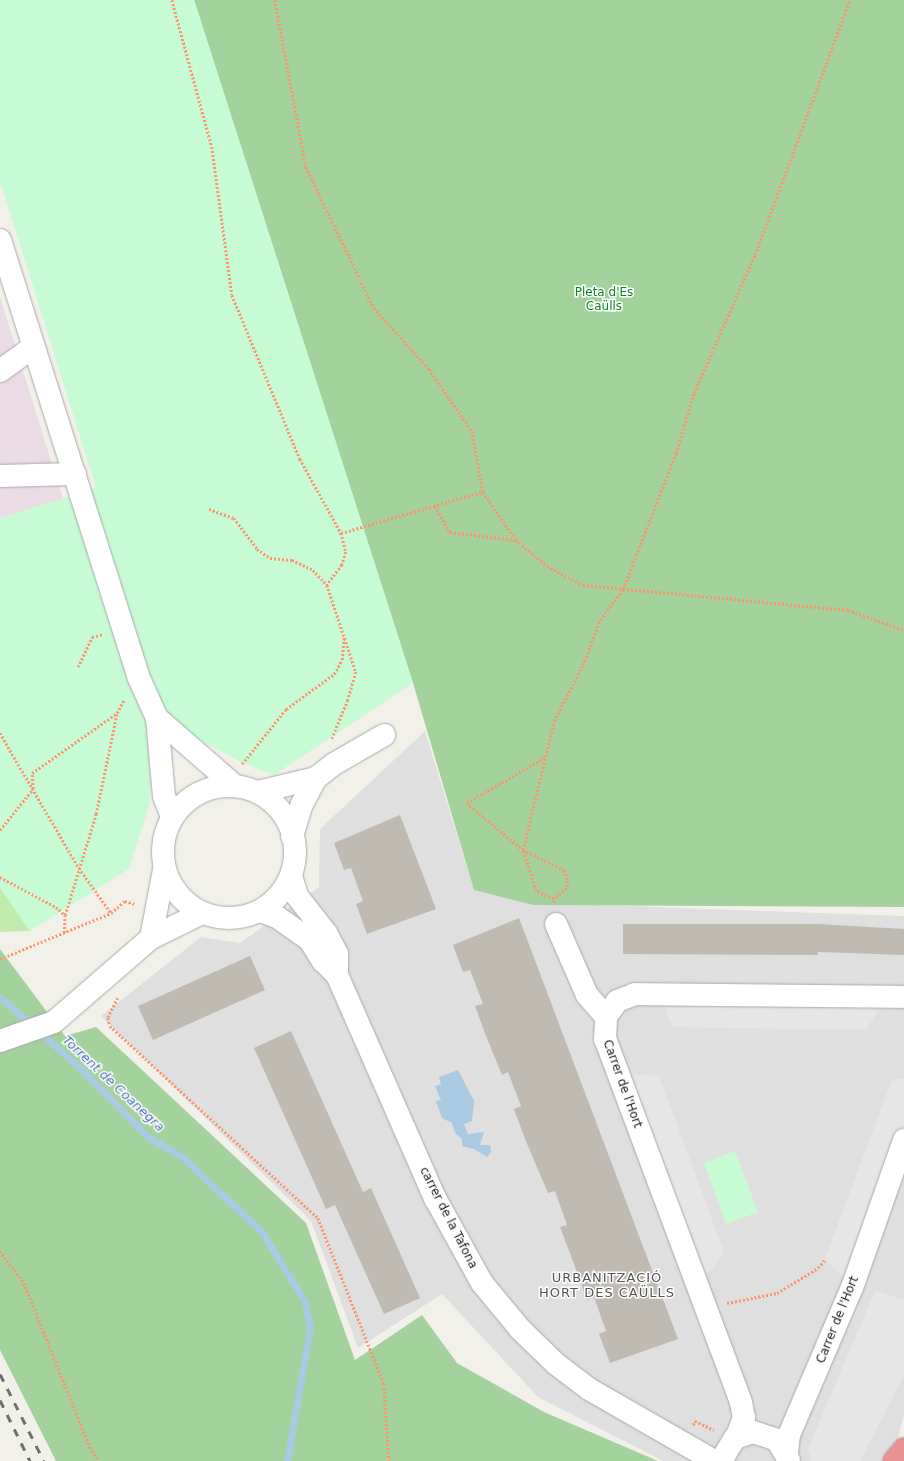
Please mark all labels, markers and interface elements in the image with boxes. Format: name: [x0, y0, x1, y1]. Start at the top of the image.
park label: Pleta d'Es Caülls: [575, 286, 633, 314]
water label: Torrent de Coanegra: [59, 1033, 167, 1135]
street label: Carrer de l'Hort: [599, 1038, 645, 1130]
street label: carrer de la Tafona: [416, 1165, 480, 1271]
district label: URBANITZACIÓ HORT DES CAÜLLS: [539, 1271, 675, 1302]
street label: Carrer de l'Hort: [814, 1274, 862, 1366]

